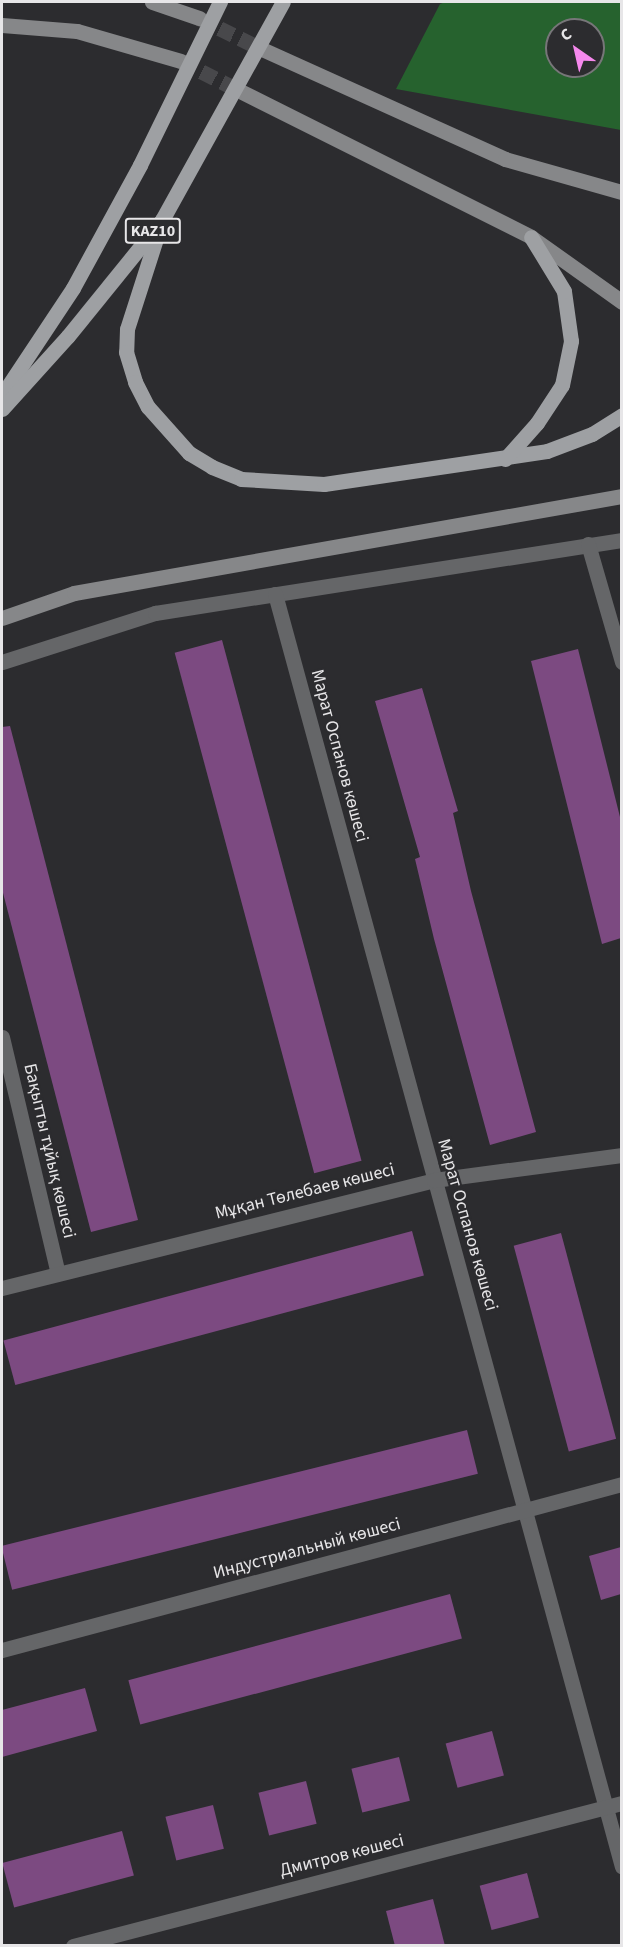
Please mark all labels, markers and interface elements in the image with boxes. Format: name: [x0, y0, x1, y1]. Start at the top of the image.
north arrow: [545, 18, 605, 78]
text: С: [556, 23, 576, 46]
road number: KAZ10: [124, 218, 182, 244]
street label: Марат Оспанов көшесі: [306, 667, 372, 845]
street label: Бақытты тұйық көшесі: [18, 1061, 80, 1241]
street label: Марат Оспанов көшесі: [432, 1137, 502, 1313]
street label: Мұқан Төлебаев көшесі: [213, 1159, 397, 1225]
street label: Индустриальный көшесі: [211, 1514, 403, 1584]
street label: Дмитров көшесі: [278, 1830, 406, 1882]

